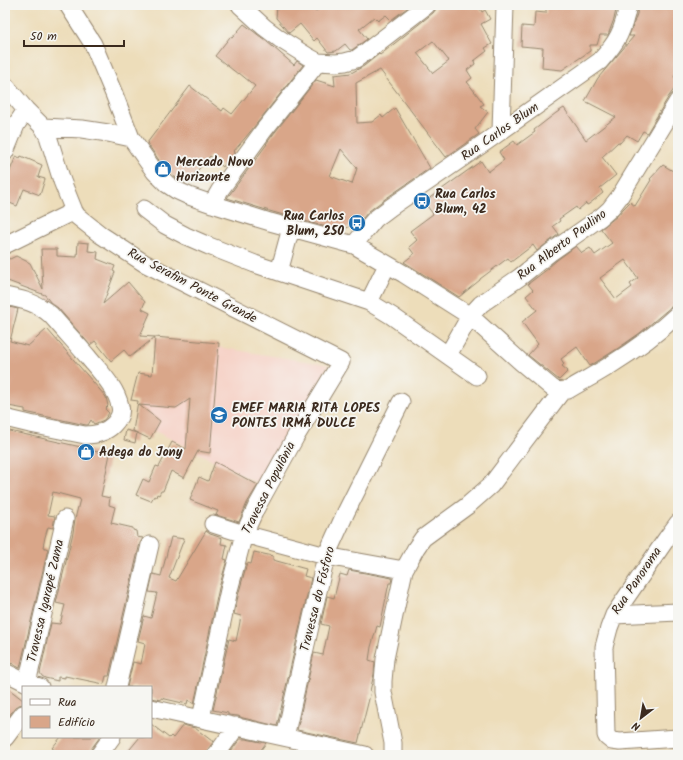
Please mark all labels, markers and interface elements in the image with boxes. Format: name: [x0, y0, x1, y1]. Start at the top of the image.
scale bar: [24, 22, 124, 48]
text: 50 m: [30, 27, 57, 46]
street label: Rua Carlos Blum: [457, 97, 543, 167]
place label: Mercado Novo Horizonte: [176, 152, 253, 188]
shop icon: Mercado Novo Horizonte: [153, 159, 173, 179]
place label: Rua Carlos Blum, 42: [435, 184, 496, 220]
bus stop icon: Rua Carlos Blum, 42: [412, 191, 432, 211]
street label: Rua Alberto Paulino: [513, 204, 611, 286]
place label: Rua Carlos Blum, 250: [283, 206, 344, 242]
bus stop icon: Rua Carlos Blum, 250: [347, 213, 367, 233]
street label: Rua Serafim Ponte Grande: [123, 243, 261, 329]
place label: EMEF MARIA RITA LOPES PONTES IRMÃ DULCE: [232, 398, 381, 434]
school or university icon: EMEF MARIA RITA LOPES PONTES IRMÃ DULCE: [209, 405, 229, 425]
street label: Travessa Populônia: [237, 438, 301, 538]
shop icon: Adega do Jony: [76, 442, 96, 462]
place label: Adega do Jony: [99, 442, 183, 463]
street label: Travessa Igarapé Zama: [22, 537, 70, 665]
street label: Rua Panorama: [606, 543, 668, 619]
street label: Travessa do Fósforo: [295, 544, 341, 654]
legend: [22, 686, 152, 738]
text: Rua: [58, 693, 77, 712]
north arrow: [621, 698, 661, 738]
text: Edifício: [58, 713, 95, 732]
text: N: [629, 716, 644, 735]

